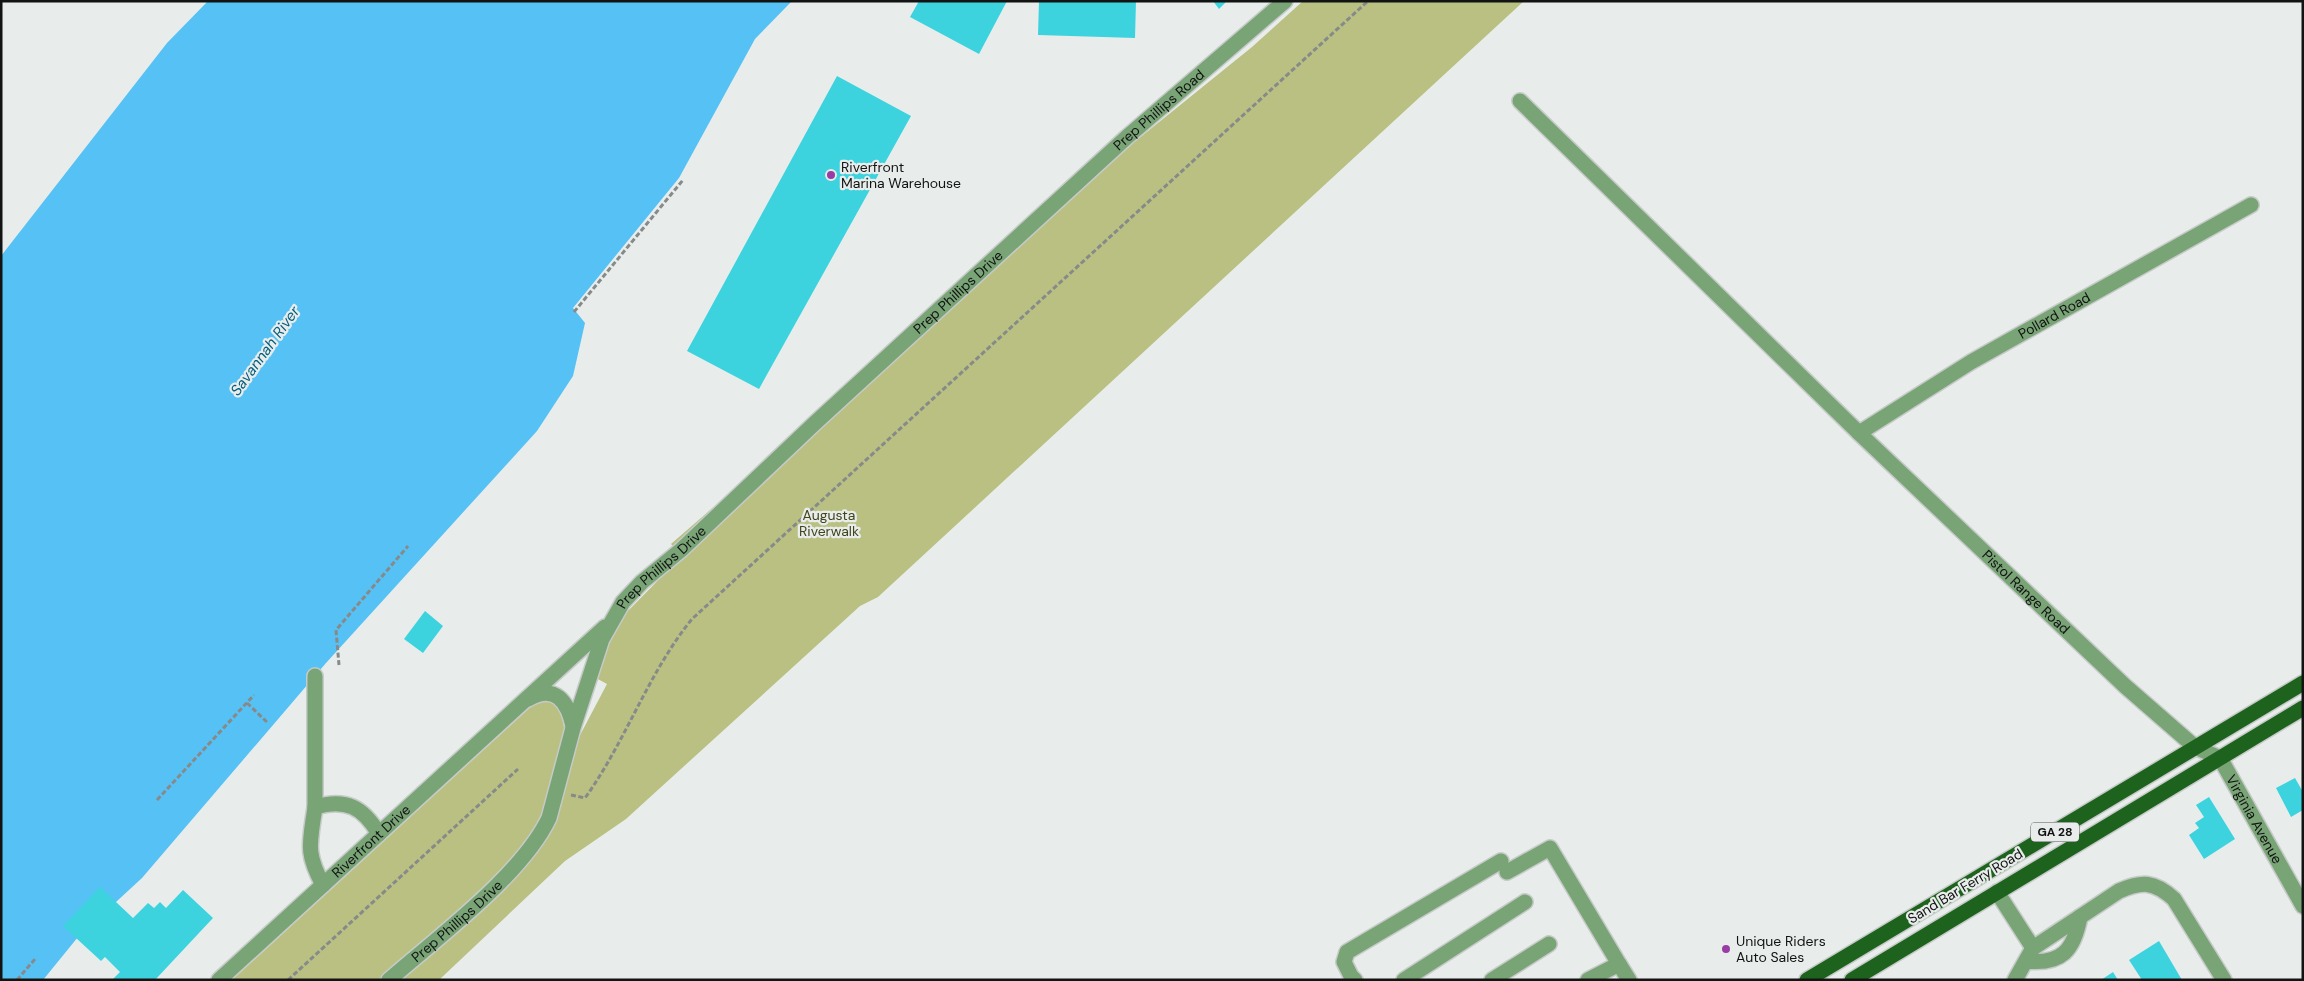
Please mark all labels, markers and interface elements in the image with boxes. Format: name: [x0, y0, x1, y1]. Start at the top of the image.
street label: Prep Phillips Road: [1109, 66, 1208, 154]
place label: Riverfront Marina Warehouse: [841, 158, 961, 192]
marker: Riverfront Marina Warehouse: [825, 169, 837, 181]
street label: Prep Phillips Drive: [909, 246, 1007, 338]
street label: Pollard Road: [2015, 288, 2093, 343]
water label: Savannah River: [226, 302, 304, 400]
park label: Augusta Riverwalk: [799, 506, 859, 540]
street label: Prep Phillips Drive: [612, 522, 710, 612]
street label: Pistol Range Road: [1978, 546, 2074, 638]
street label: Virginia Avenue: [2222, 772, 2287, 867]
street label: Riverfront Drive: [328, 800, 414, 881]
road number: GA 28: [2031, 822, 2079, 842]
street label: Sand Bar Ferry Road: [1904, 845, 2026, 927]
street label: Prep Phillips Drive: [408, 876, 506, 966]
place label: Unique Riders Auto Sales: [1736, 932, 1826, 966]
marker: Unique Riders Auto Sales: [1720, 943, 1732, 955]

